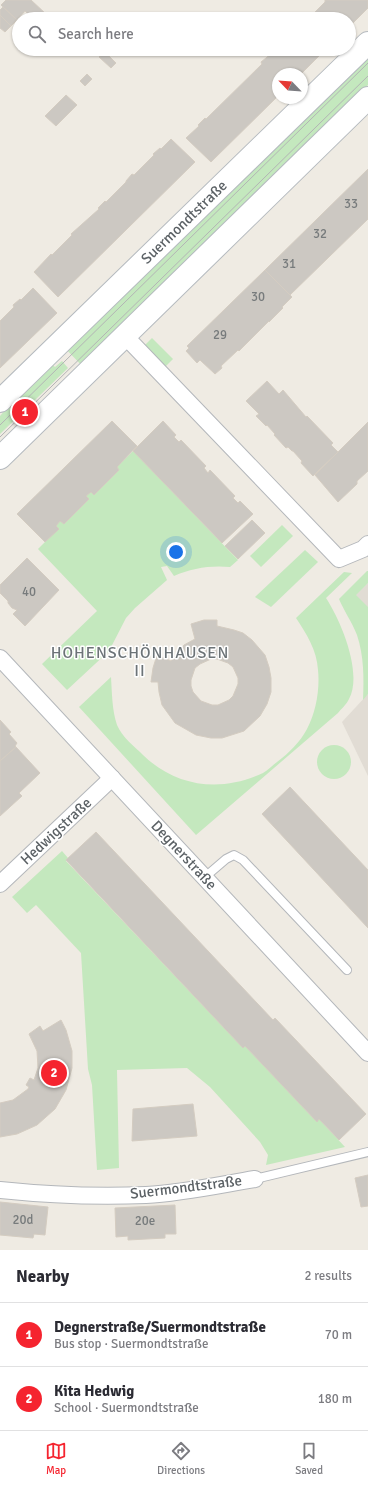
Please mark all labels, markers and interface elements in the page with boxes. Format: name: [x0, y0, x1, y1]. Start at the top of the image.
search box: [12, 12, 356, 56]
icon: search: [26, 23, 48, 45]
text: Search here: [58, 25, 134, 43]
north arrow: [272, 68, 308, 104]
street label: Suermondtstraße: [137, 176, 231, 268]
house number: 33: [344, 196, 358, 212]
house number: 32: [313, 226, 327, 242]
house number: 31: [282, 256, 296, 272]
house number: 30: [251, 289, 265, 305]
house number: 29: [213, 327, 227, 343]
pin: 1: [12, 397, 38, 427]
your location: [166, 542, 186, 562]
house number: 40: [22, 584, 36, 600]
district label: HOHENSCHÖNHAUSEN II: [51, 643, 229, 681]
street label: Hedwigstraße: [17, 794, 95, 868]
street label: Degnerstraße: [147, 817, 221, 893]
pin: 2: [41, 1058, 67, 1088]
street label: Suermondtstraße: [129, 1171, 243, 1203]
house number: 20d: [13, 1212, 34, 1228]
house number: 20e: [135, 1213, 155, 1229]
text: Nearby: [16, 1266, 69, 1287]
text: 2 results: [304, 1268, 352, 1284]
text: Degnerstraße/Suermondtstraße: [54, 1318, 266, 1336]
text: 1: [25, 1327, 33, 1343]
text: 70 m: [325, 1327, 352, 1343]
text: Bus stop · Suermondtstraße: [54, 1336, 208, 1352]
text: Kita Hedwig: [54, 1382, 134, 1400]
text: 2: [25, 1391, 33, 1407]
text: 180 m: [318, 1391, 352, 1407]
text: School · Suermondtstraße: [54, 1400, 199, 1416]
tab: Map: [45, 1440, 67, 1477]
tab: Directions: [157, 1440, 205, 1477]
tab: Saved: [295, 1440, 323, 1477]

